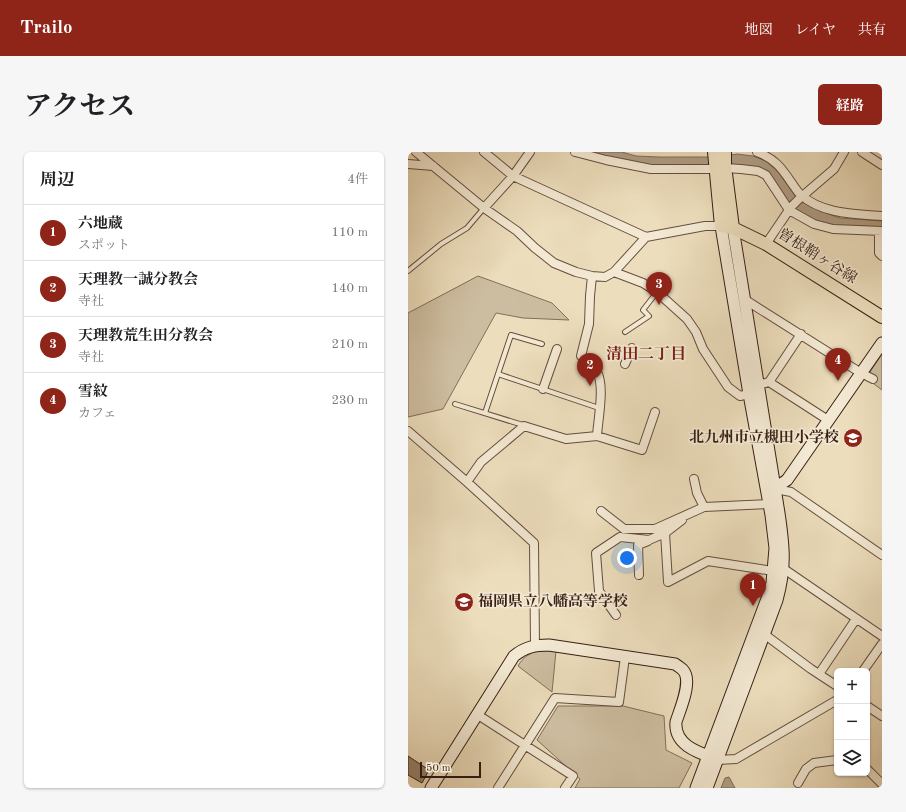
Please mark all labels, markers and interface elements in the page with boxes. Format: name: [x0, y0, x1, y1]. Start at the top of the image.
text: Trailo: [20, 19, 73, 38]
text: 地図: [745, 23, 773, 37]
text: レイヤ: [795, 23, 836, 37]
text: 共有: [858, 23, 886, 37]
button: 経路: [818, 84, 882, 125]
text: アクセス: [24, 94, 135, 122]
text: 周辺: [40, 172, 74, 189]
text: 4件: [347, 173, 368, 186]
text: 六地蔵: [78, 217, 123, 232]
street label: 曽根鞘ヶ谷線: [775, 225, 860, 287]
text: 1: [49, 226, 57, 239]
text: 110 m: [331, 226, 368, 239]
text: スポット: [78, 239, 130, 252]
pin: 3: [646, 272, 672, 305]
text: 天理教一誠分教会: [78, 273, 198, 288]
text: 2: [49, 282, 57, 295]
text: 140 m: [331, 282, 368, 295]
text: 寺社: [78, 295, 104, 308]
text: 天理教荒生田分教会: [78, 329, 213, 344]
text: 3: [49, 338, 57, 351]
text: 210 m: [331, 338, 368, 351]
district label: 清田二丁目: [606, 345, 686, 363]
pin: 4: [825, 348, 851, 381]
text: 寺社: [78, 351, 104, 364]
pin: 2: [577, 353, 603, 386]
text: 雪紋: [78, 385, 108, 400]
text: 4: [49, 394, 57, 407]
text: 230 m: [331, 394, 368, 407]
text: カフェ: [78, 407, 116, 420]
school or university icon: 北九州市立槻田小学校: [842, 427, 864, 449]
place label: 北九州市立槻田小学校: [689, 429, 839, 446]
your location: [617, 548, 637, 568]
pin: 1: [740, 573, 766, 606]
school or university icon: 福岡県立八幡高等学校: [453, 591, 475, 613]
place label: 福岡県立八幡高等学校: [478, 593, 628, 610]
map controls: [834, 668, 870, 776]
button: +: [834, 668, 870, 704]
button: −: [834, 704, 870, 740]
button: layers: [834, 740, 870, 776]
scale bar: [420, 760, 481, 779]
text: 50 m: [426, 763, 451, 774]

